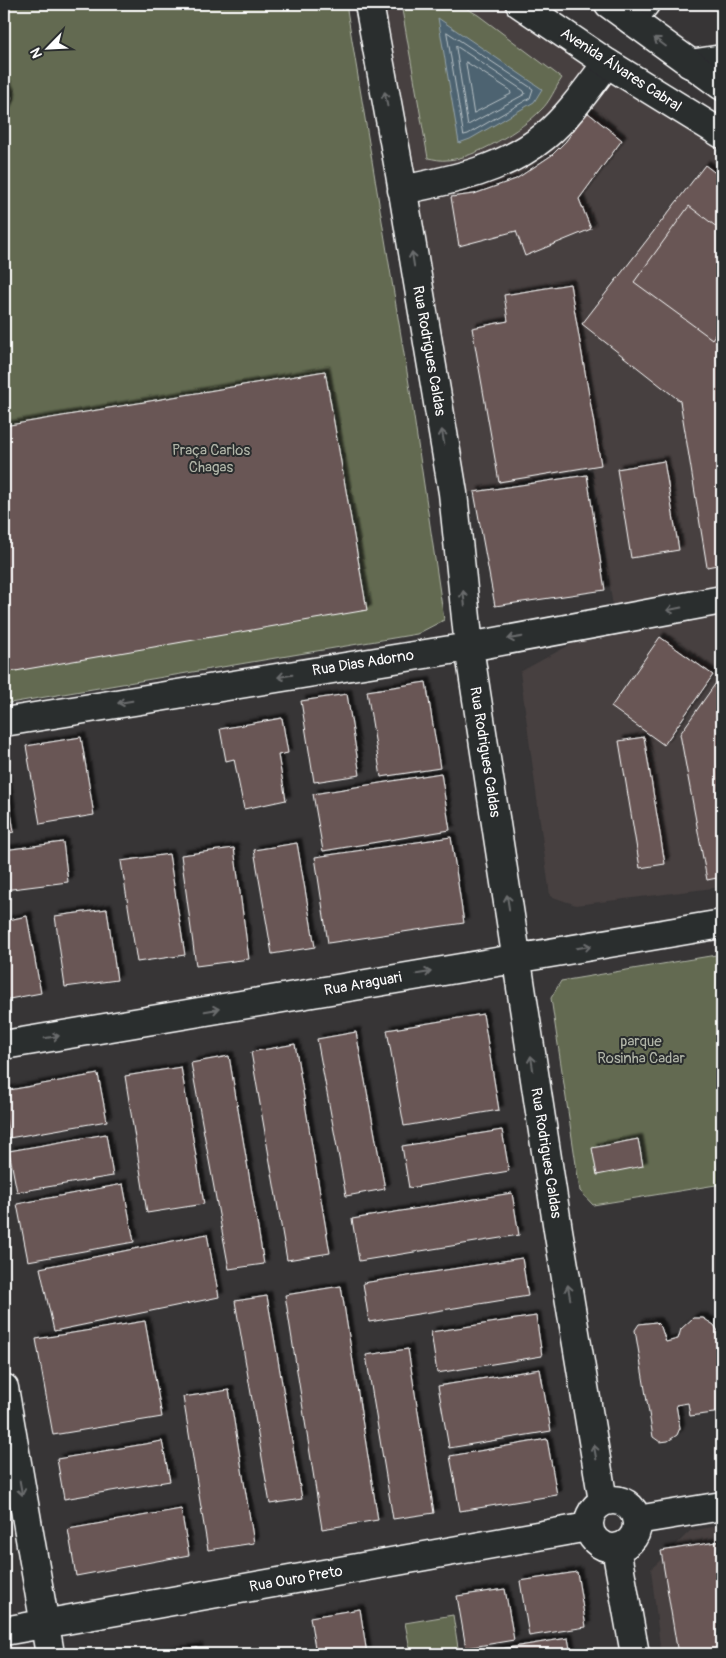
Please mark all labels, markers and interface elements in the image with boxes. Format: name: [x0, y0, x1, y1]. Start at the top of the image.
north arrow: [22, 22, 72, 72]
street label: Avenida Álvares Cabral: [557, 24, 685, 116]
one-way arrow: [653, 37, 667, 47]
text: N: [27, 45, 46, 61]
one-way arrow: [381, 92, 391, 108]
one-way arrow: [408, 252, 418, 268]
street label: Rua Rodrigues Caldas: [408, 284, 450, 418]
one-way arrow: [438, 429, 448, 445]
park label: Praça Carlos Chagas: [172, 441, 250, 477]
one-way arrow: [459, 590, 469, 606]
one-way arrow: [667, 604, 683, 614]
one-way arrow: [507, 634, 523, 644]
street label: Rua Dias Adorno: [311, 646, 415, 680]
one-way arrow: [278, 672, 294, 682]
street label: Rua Rodrigues Caldas: [465, 685, 505, 819]
one-way arrow: [117, 697, 133, 707]
one-way arrow: [502, 894, 512, 910]
one-way arrow: [576, 941, 592, 951]
street label: Rua Araguari: [323, 968, 404, 1000]
one-way arrow: [415, 968, 431, 978]
one-way arrow: [204, 1004, 220, 1014]
one-way arrow: [43, 1032, 59, 1042]
park label: parque Rosinha Cadar: [597, 1032, 685, 1068]
one-way arrow: [527, 1055, 537, 1071]
street label: Rua Rodrigues Caldas: [526, 1086, 566, 1220]
one-way arrow: [563, 1285, 573, 1301]
one-way arrow: [590, 1445, 600, 1461]
one-way arrow: [16, 1479, 26, 1495]
street label: Rua Ouro Preto: [248, 1561, 344, 1597]

